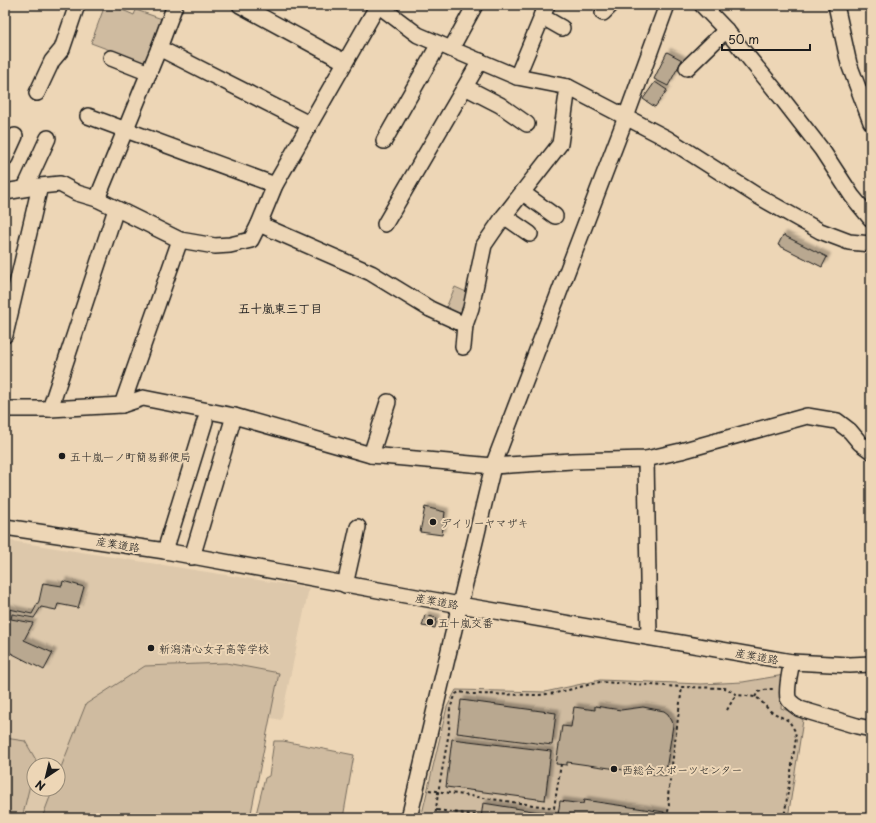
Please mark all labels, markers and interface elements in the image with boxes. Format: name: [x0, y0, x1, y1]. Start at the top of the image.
scale bar: [722, 26, 810, 52]
text: 50 m: [728, 30, 759, 48]
district label: 五十嵐東三丁目: [238, 299, 322, 317]
place label: 五十嵐一ノ町簡易郵便局: [70, 448, 191, 465]
marker: 五十嵐一ノ町簡易郵便局: [57, 451, 67, 461]
place label: デイリーヤマザキ: [441, 514, 529, 531]
marker: デイリーヤマザキ: [428, 517, 438, 527]
street label: 産業道路: [95, 532, 141, 556]
street label: 産業道路: [414, 589, 460, 613]
place label: 五十嵐交番: [438, 614, 493, 631]
marker: 五十嵐交番: [425, 617, 435, 627]
place label: 新潟清心女子高等学校: [159, 640, 269, 657]
marker: 新潟清心女子高等学校: [146, 643, 156, 653]
street label: 産業道路: [734, 644, 780, 668]
north arrow: [26, 757, 66, 797]
place label: 西総合スポーツセンター: [622, 761, 742, 778]
marker: 西総合スポーツセンター: [609, 764, 619, 774]
text: N: [31, 776, 48, 795]

